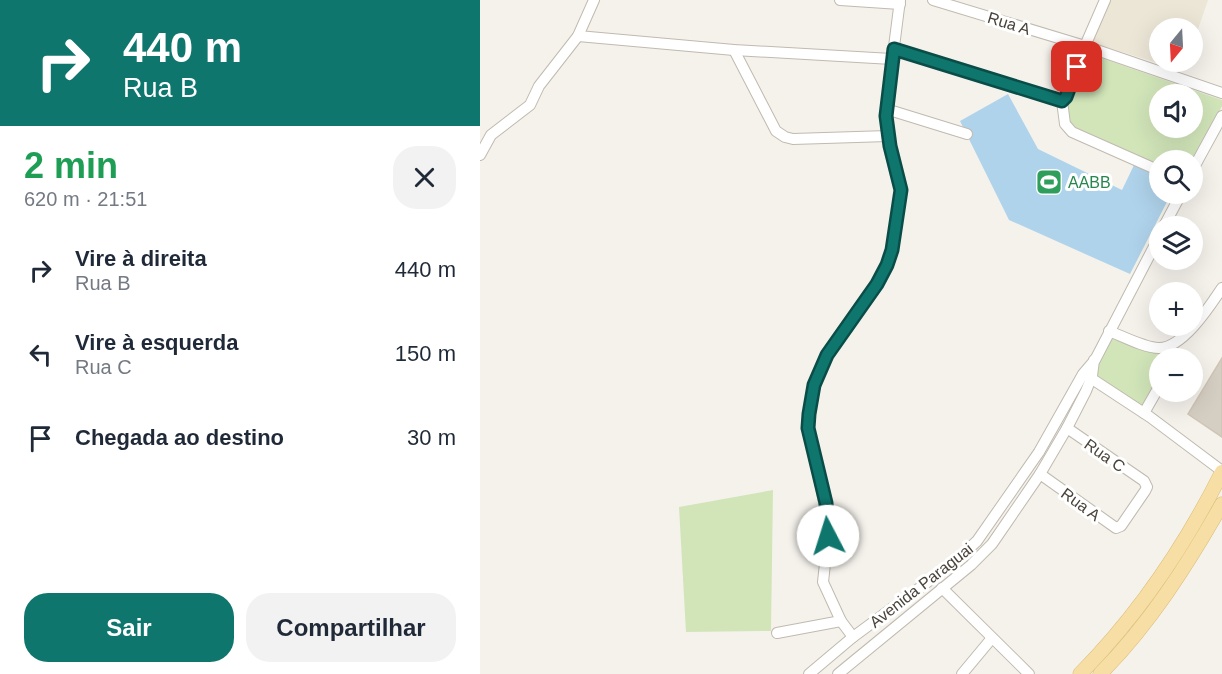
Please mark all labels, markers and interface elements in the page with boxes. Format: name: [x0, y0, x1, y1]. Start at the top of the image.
street label: Rua A: [986, 9, 1032, 38]
north arrow: [1149, 18, 1203, 72]
map controls: [1149, 18, 1203, 402]
icon: right: [24, 24, 102, 102]
text: 440 m: [123, 24, 242, 71]
pin: [1051, 41, 1102, 92]
icon: arrive: [1060, 50, 1093, 83]
text: Rua B: [123, 73, 198, 103]
button: sound: [1149, 84, 1203, 138]
text: 2 min: [24, 145, 118, 186]
button: close: [393, 146, 456, 209]
button: search: [1149, 150, 1203, 204]
sports icon: AABB: [1034, 167, 1064, 197]
place label: AABB: [1068, 174, 1111, 191]
text: 620 m · 21:51: [24, 188, 147, 210]
button: layers: [1149, 216, 1203, 270]
text: Vire à direita: [75, 246, 207, 271]
icon: right: [24, 254, 57, 287]
text: 440 m: [395, 257, 456, 282]
text: Rua B: [75, 272, 131, 294]
button: +: [1149, 282, 1203, 336]
text: Vire à esquerda: [75, 330, 238, 355]
icon: left: [24, 338, 57, 371]
text: 150 m: [395, 341, 456, 366]
button: −: [1149, 348, 1203, 402]
text: Rua C: [75, 356, 132, 378]
icon: arrive: [24, 422, 57, 455]
text: Chegada ao destino: [75, 425, 284, 450]
text: 30 m: [407, 425, 456, 450]
street label: Rua C: [1081, 435, 1128, 475]
street label: Rua A: [1058, 485, 1104, 524]
position arrow: [796, 504, 860, 568]
street label: Avenida Paraguai: [866, 540, 976, 631]
button: Sair: [24, 593, 234, 662]
button: Compartilhar: [246, 593, 456, 662]

